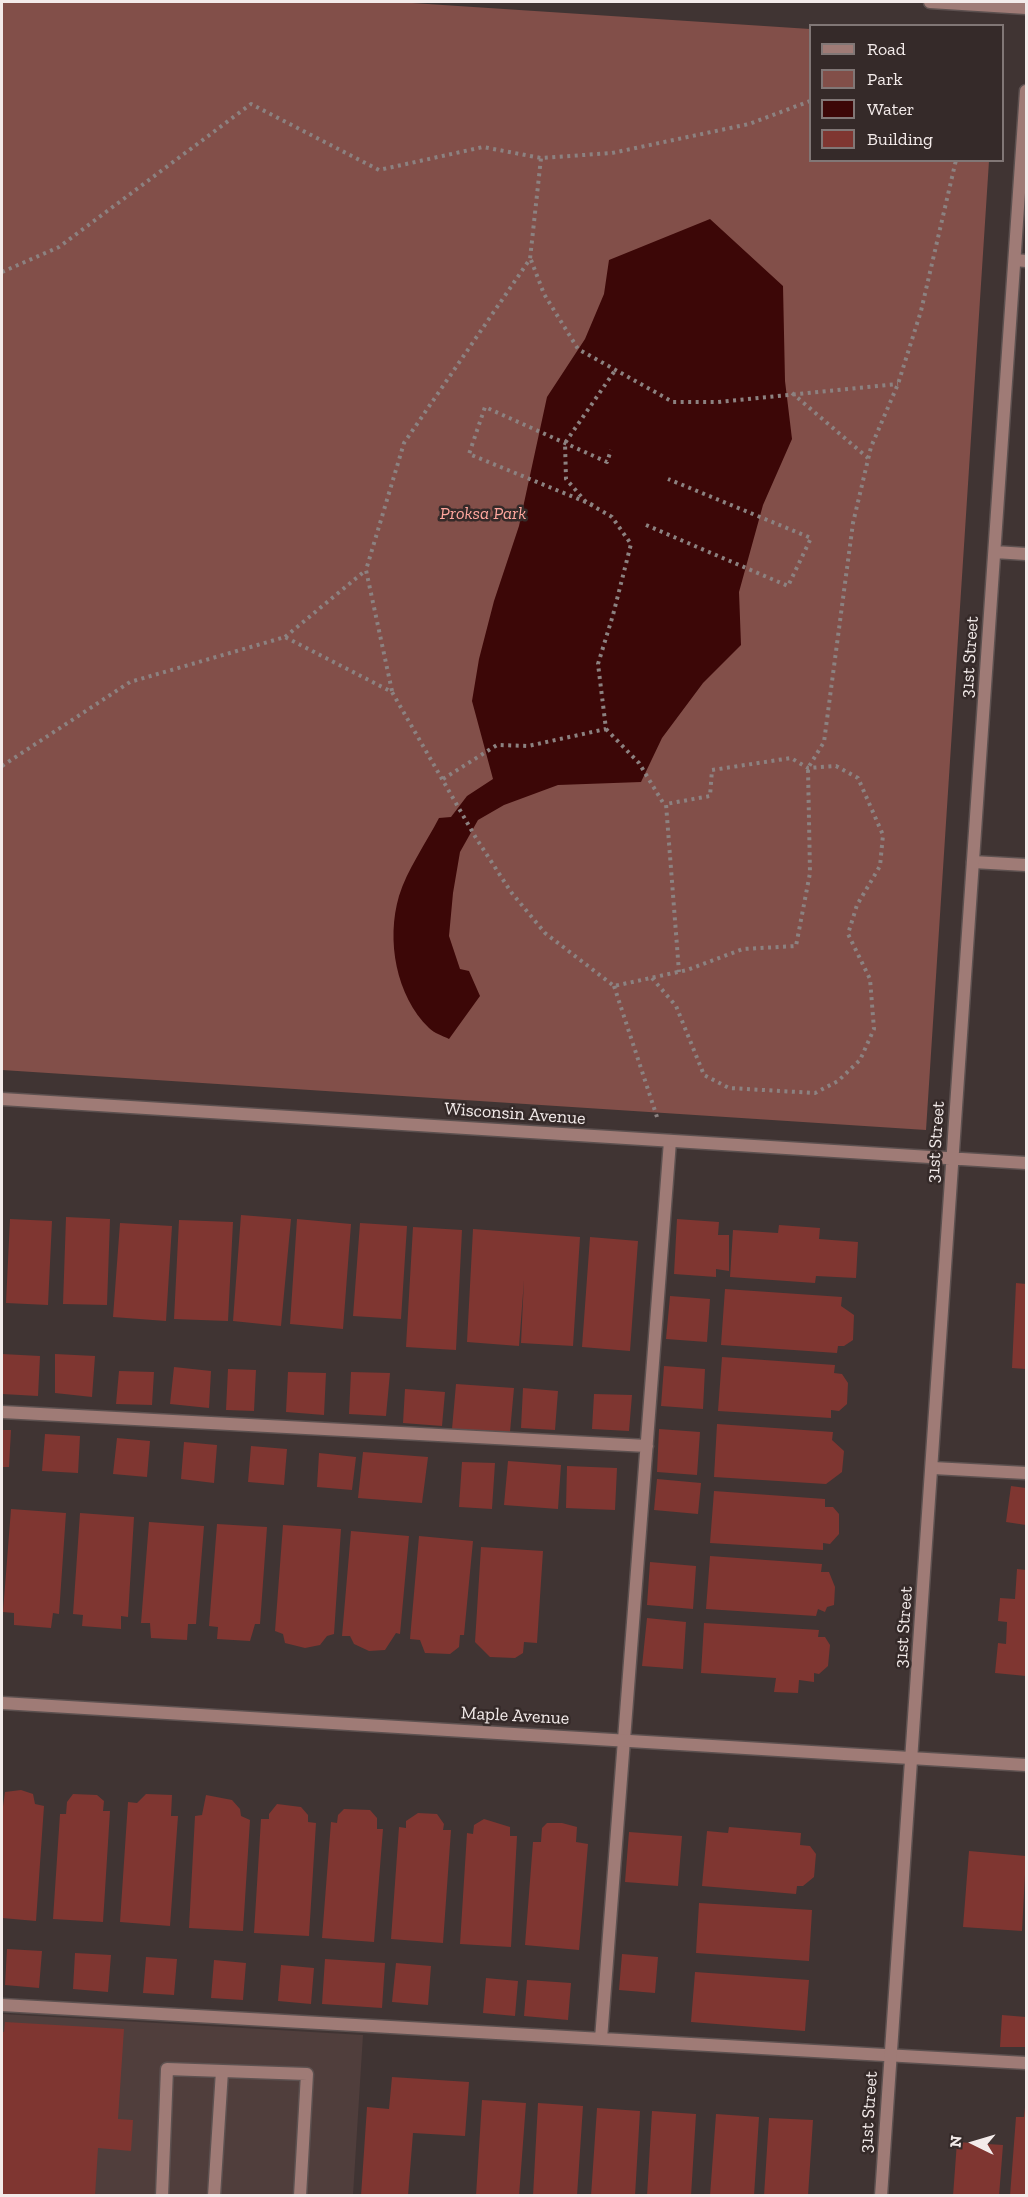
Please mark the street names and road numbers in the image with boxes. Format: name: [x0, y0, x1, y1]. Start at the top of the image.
street label: 31st Street: [956, 615, 984, 699]
street label: Wisconsin Avenue: [444, 1098, 586, 1130]
street label: 31st Street: [922, 1100, 950, 1184]
street label: 31st Street: [890, 1585, 918, 1669]
street label: Maple Avenue: [460, 1702, 570, 1730]
street label: 31st Street: [855, 2070, 883, 2154]

